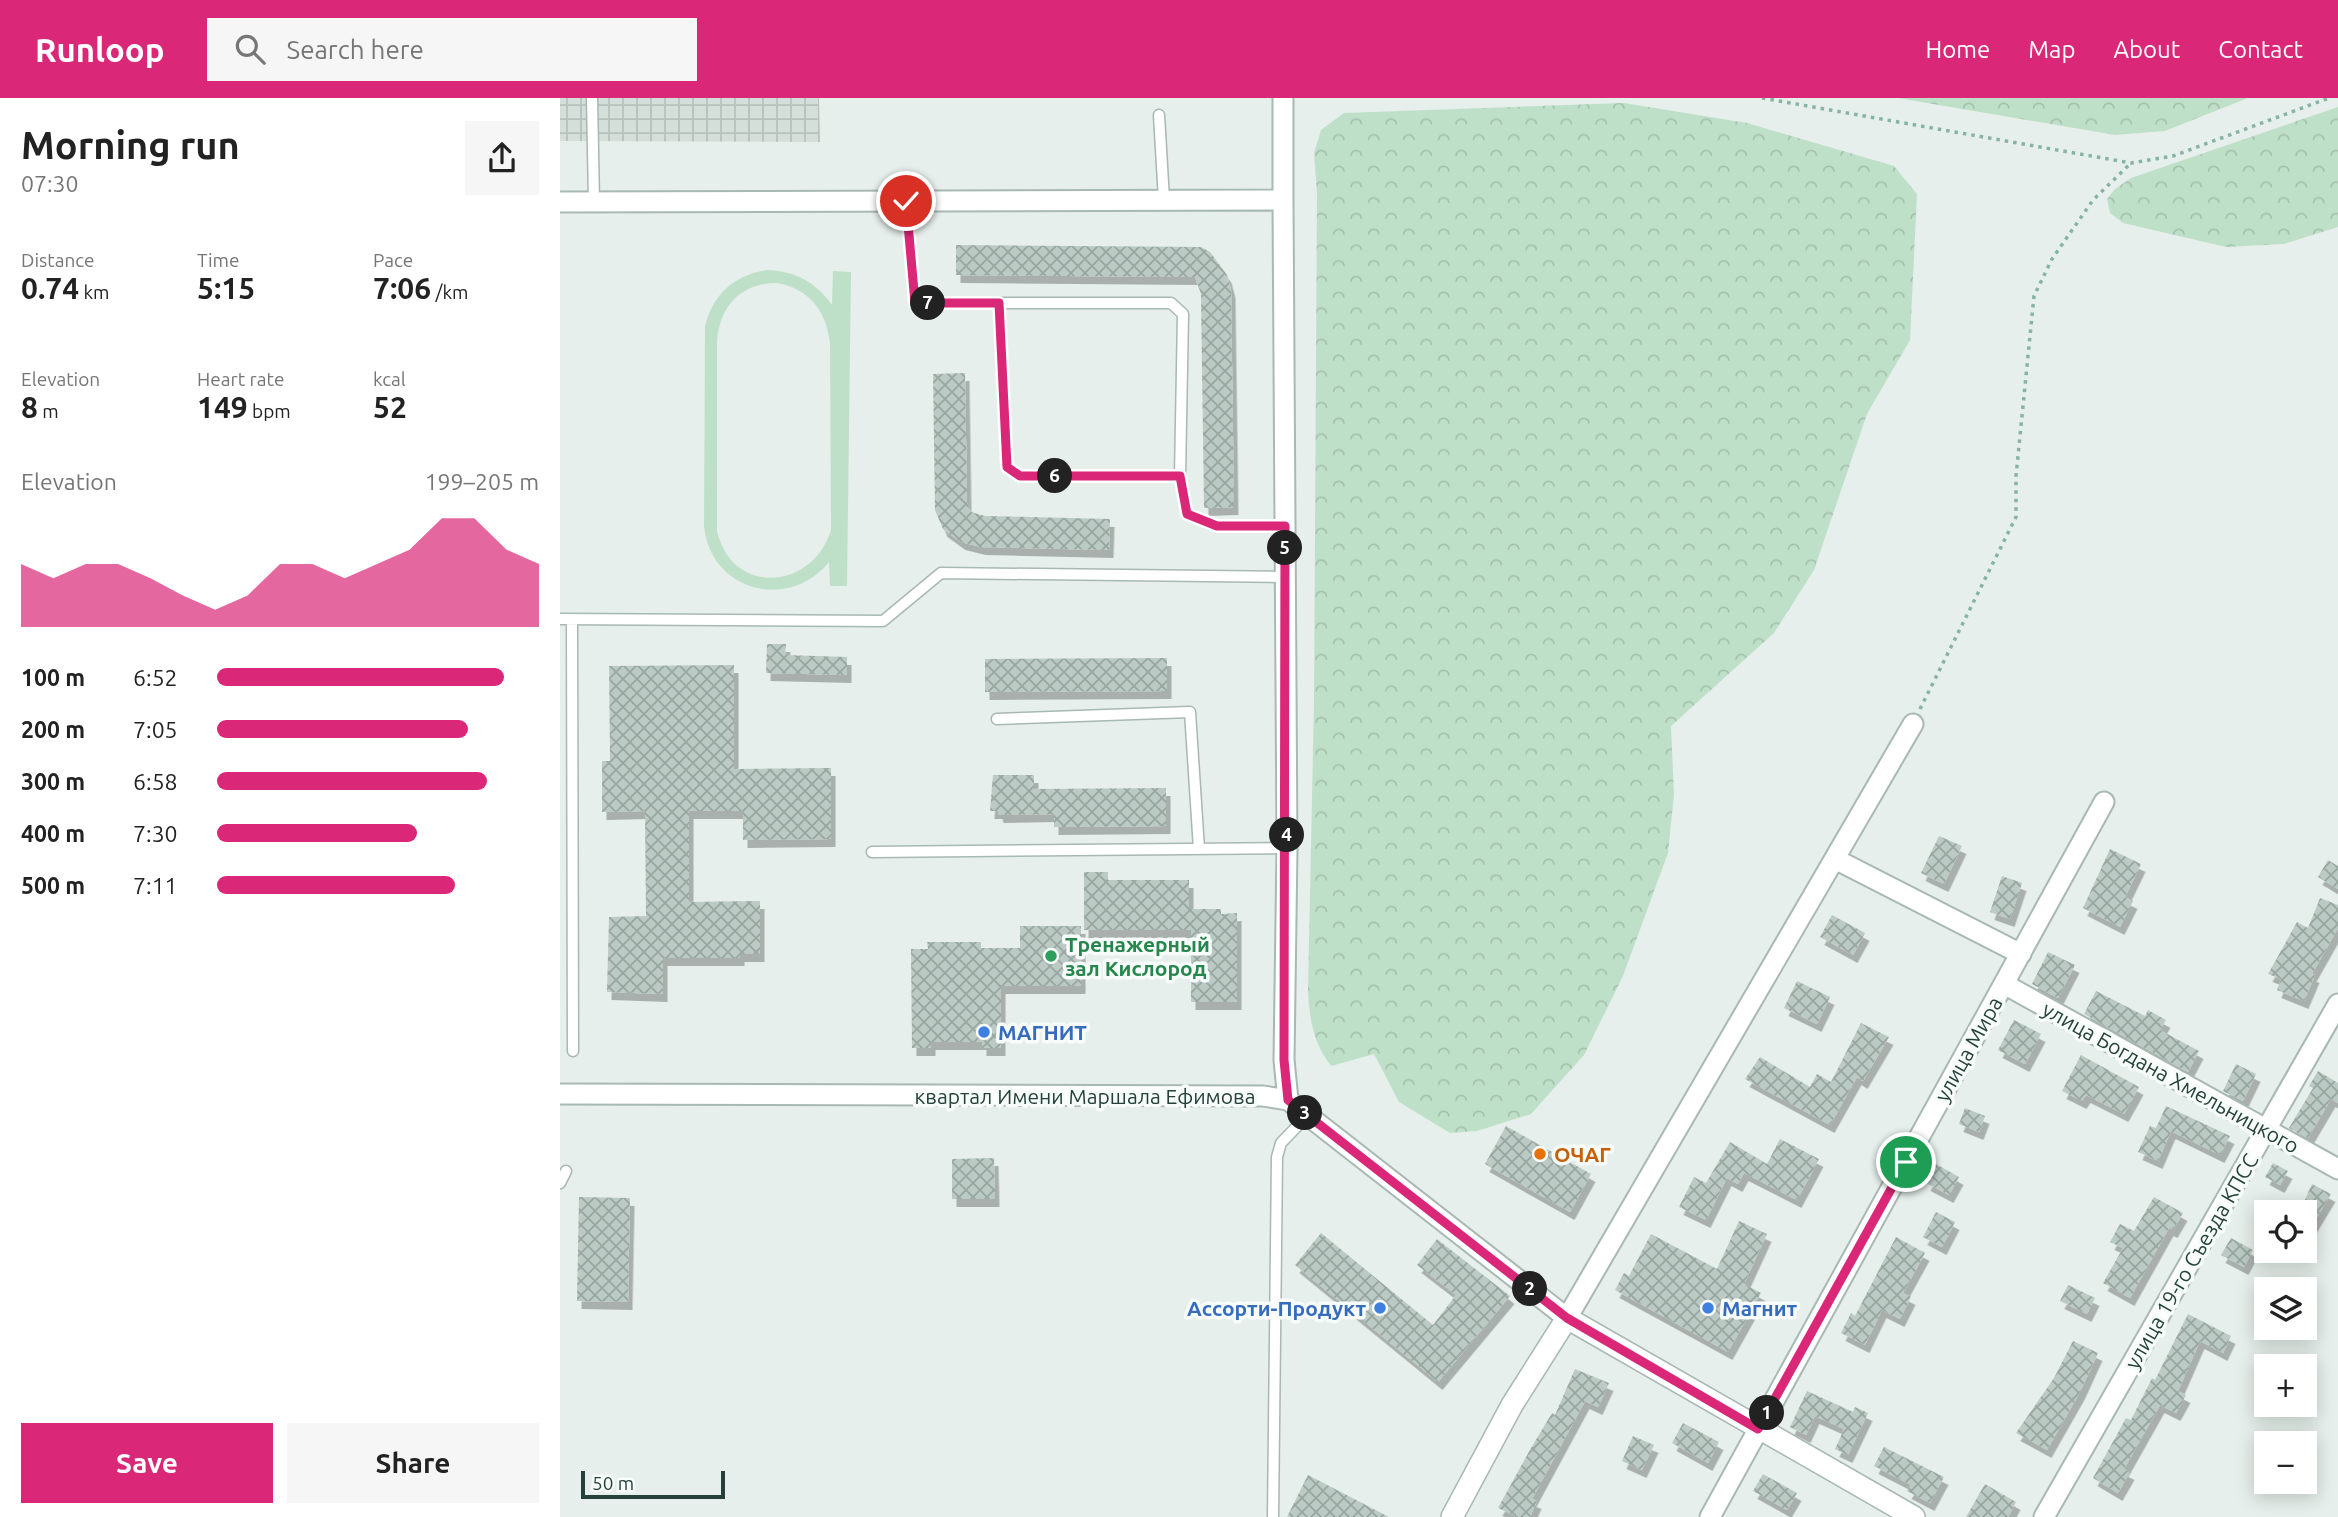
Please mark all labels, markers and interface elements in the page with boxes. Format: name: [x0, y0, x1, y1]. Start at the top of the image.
search box: [207, 18, 697, 81]
icon: search: [231, 30, 269, 68]
text: Runloop: [35, 31, 165, 68]
text: Search here: [287, 35, 424, 64]
text: Home: [1925, 36, 1990, 63]
text: Map: [2028, 36, 2075, 63]
text: About: [2113, 36, 2180, 63]
text: Contact: [2218, 36, 2303, 63]
button: share: [465, 121, 539, 195]
text: Morning run: [21, 124, 240, 166]
text: 07:30: [21, 171, 79, 196]
pin: [876, 171, 936, 231]
icon: check: [887, 182, 925, 220]
text: Distance: [21, 249, 95, 271]
text: Time: [197, 249, 239, 271]
text: Pace: [373, 249, 413, 271]
text: 0.74: [21, 271, 79, 305]
text: 5:15: [197, 271, 255, 305]
text: 7:06: [373, 271, 431, 305]
text: km: [79, 281, 109, 303]
text: /km: [431, 281, 469, 303]
pin: 7: [910, 286, 946, 320]
text: 7: [922, 291, 933, 313]
text: Elevation: [21, 368, 100, 390]
text: Heart rate: [197, 368, 284, 390]
text: kcal: [373, 368, 406, 390]
text: 8: [21, 390, 38, 424]
text: 149: [197, 390, 248, 424]
text: 52: [373, 390, 407, 424]
text: m: [38, 400, 59, 422]
text: bpm: [248, 400, 291, 422]
pin: 6: [1037, 458, 1072, 494]
text: 6: [1049, 464, 1060, 486]
text: Elevation: [21, 469, 117, 494]
text: 199–205 m: [425, 469, 539, 494]
pin: 5: [1268, 531, 1302, 566]
text: 5: [1279, 536, 1290, 558]
text: 100 m: [21, 665, 85, 690]
text: 6:52: [133, 665, 178, 690]
text: 200 m: [21, 717, 85, 742]
text: 7:05: [133, 717, 178, 742]
text: 300 m: [21, 769, 85, 794]
text: 6:58: [133, 769, 178, 794]
pin: 4: [1270, 818, 1304, 852]
text: 400 m: [21, 821, 85, 846]
text: 7:30: [133, 821, 178, 846]
text: 4: [1281, 823, 1292, 845]
text: 500 m: [21, 873, 85, 898]
text: 7:11: [133, 873, 178, 898]
place label: Тренажерный зал Кислород: [1065, 932, 1210, 980]
marker: Тренажерный зал Кислород: [1043, 948, 1059, 964]
street label: улица Мира: [1929, 992, 2007, 1106]
street label: улица Богдана Хмельницкого: [2039, 996, 2303, 1158]
place label: МАГНИТ: [998, 1020, 1087, 1044]
marker: МАГНИТ: [976, 1024, 992, 1040]
street label: квартал Имени Маршала Ефимова: [914, 1084, 1256, 1108]
pin: 3: [1288, 1096, 1322, 1130]
text: 3: [1299, 1101, 1310, 1123]
pin: [1876, 1132, 1936, 1192]
place label: ОЧАГ: [1554, 1142, 1611, 1166]
icon: arrive: [1887, 1143, 1925, 1181]
marker: ОЧАГ: [1532, 1146, 1548, 1162]
street label: улица 19-го Съезда КПСС: [2119, 1149, 2263, 1373]
map controls: [2254, 1200, 2317, 1494]
button: locate: [2254, 1200, 2317, 1263]
pin: 2: [1513, 1272, 1548, 1306]
text: 2: [1524, 1277, 1535, 1299]
button: layers: [2254, 1277, 2317, 1340]
place label: Ассорти-Продукт: [1187, 1296, 1366, 1320]
place label: Магнит: [1722, 1296, 1798, 1320]
marker: Ассорти-Продукт: [1372, 1300, 1388, 1316]
marker: Магнит: [1700, 1300, 1716, 1316]
button: +: [2254, 1354, 2317, 1417]
pin: 1: [1750, 1396, 1784, 1430]
text: 1: [1761, 1401, 1772, 1423]
button: Save: [21, 1423, 273, 1503]
button: Share: [287, 1423, 539, 1503]
button: −: [2254, 1431, 2317, 1494]
scale bar: [581, 1468, 724, 1500]
text: 50 m: [592, 1472, 634, 1494]

